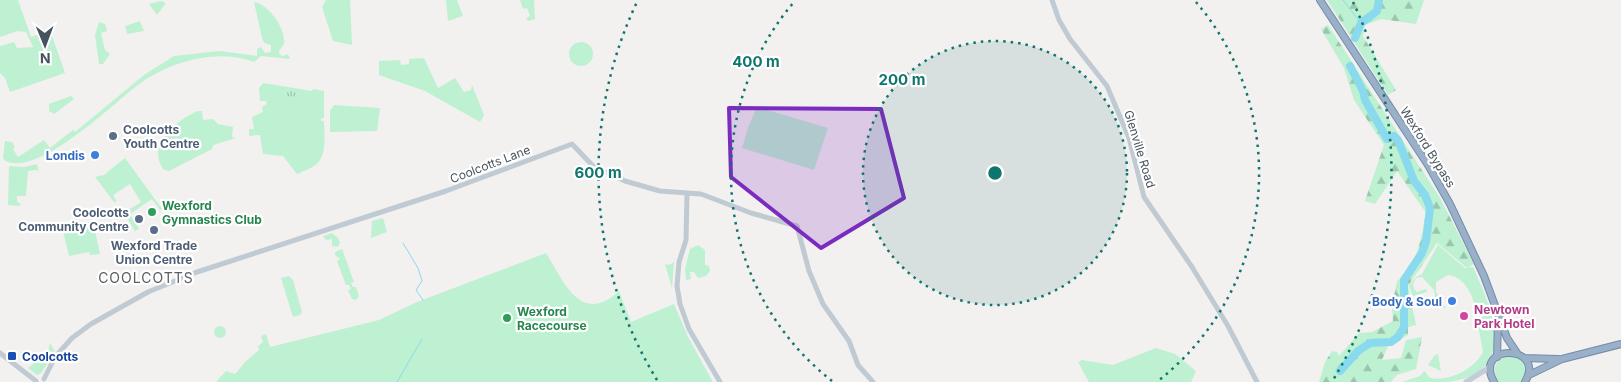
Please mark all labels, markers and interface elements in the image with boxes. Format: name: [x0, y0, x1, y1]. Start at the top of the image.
north arrow: [20, 20, 70, 70]
text: N: [40, 50, 51, 67]
text: 400 m: [732, 52, 780, 71]
text: 200 m: [879, 70, 925, 89]
street label: Wexford Bypass: [1397, 104, 1459, 190]
street label: Glenville Road: [1121, 108, 1159, 190]
place label: Coolcotts Youth Centre: [123, 122, 200, 151]
marker: Coolcotts Youth Centre: [107, 130, 119, 142]
street label: Coolcotts Lane: [448, 142, 532, 186]
place label: Londis: [46, 148, 85, 163]
marker: Londis: [89, 149, 101, 161]
text: 600 m: [574, 163, 622, 182]
centre of rings: [986, 164, 1004, 182]
place label: Wexford Gymnastics Club: [162, 198, 262, 227]
place label: Coolcotts Community Centre: [18, 205, 129, 234]
marker: Wexford Gymnastics Club: [146, 206, 158, 218]
marker: Coolcotts Community Centre: [133, 213, 145, 225]
marker: Wexford Trade Union Centre: [148, 224, 160, 236]
place label: Wexford Trade Union Centre: [111, 238, 197, 267]
district label: COOLCOTTS: [98, 269, 194, 286]
place label: Body & Soul: [1372, 294, 1442, 309]
marker: Body & Soul: [1446, 295, 1458, 307]
place label: Newtown Park Hotel: [1474, 302, 1534, 331]
place label: Wexford Racecourse: [517, 304, 587, 333]
marker: Newtown Park Hotel: [1458, 310, 1470, 322]
marker: Wexford Racecourse: [501, 312, 513, 324]
place label: Coolcotts: [22, 349, 79, 364]
marker: Coolcotts: [6, 350, 18, 362]

